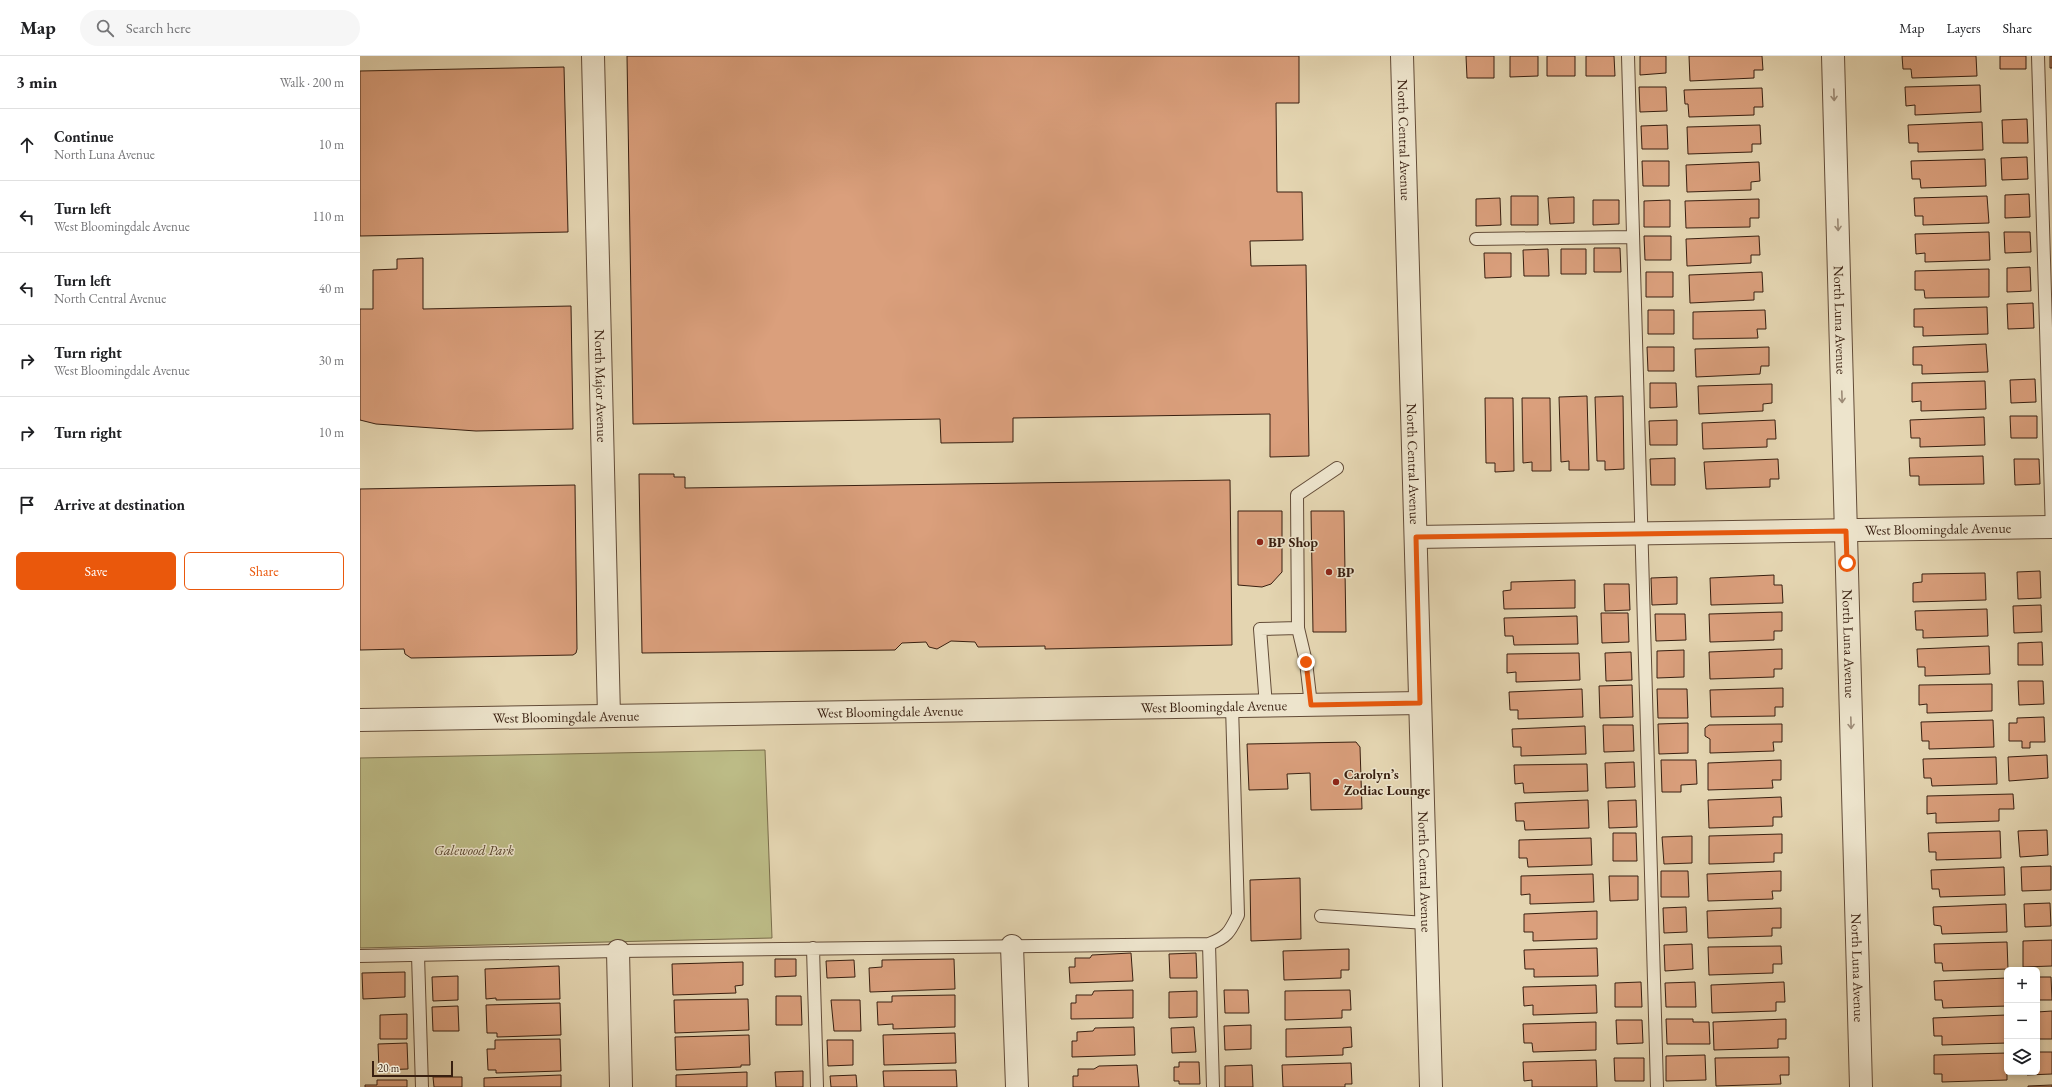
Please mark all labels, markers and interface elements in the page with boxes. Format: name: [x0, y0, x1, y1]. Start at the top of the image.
search box: [80, 10, 360, 46]
text: Map: [20, 15, 56, 40]
icon: search: [94, 17, 116, 39]
text: Search here: [126, 18, 191, 37]
text: Map: [1899, 19, 1924, 37]
text: Layers: [1946, 19, 1981, 37]
text: Share: [2003, 19, 2032, 37]
text: 3 min: [16, 71, 57, 93]
text: Walk · 200 m: [280, 74, 344, 91]
street label: North Central Avenue: [1394, 79, 1415, 201]
one-way arrow: [1830, 88, 1838, 101]
text: Continue: [54, 127, 114, 146]
icon: ahead: [16, 134, 38, 156]
text: 10 m: [319, 136, 344, 153]
text: North Luna Avenue: [54, 146, 155, 163]
text: Turn left: [54, 199, 111, 218]
icon: left: [16, 206, 38, 228]
text: 110 m: [313, 208, 344, 225]
text: West Bloomingdale Avenue: [54, 218, 190, 235]
one-way arrow: [1834, 218, 1841, 231]
street label: North Luna Avenue: [1830, 265, 1851, 375]
text: Turn left: [54, 271, 111, 290]
icon: left: [16, 278, 38, 300]
text: 40 m: [319, 280, 344, 297]
text: North Central Avenue: [54, 290, 166, 307]
street label: North Major Avenue: [591, 329, 611, 443]
text: Turn right: [54, 343, 122, 362]
icon: right: [16, 350, 38, 372]
text: 30 m: [319, 352, 344, 369]
text: West Bloomingdale Avenue: [54, 362, 190, 379]
one-way arrow: [1839, 390, 1846, 403]
street label: North Central Avenue: [1403, 403, 1424, 525]
icon: right: [16, 422, 38, 444]
text: Turn right: [54, 423, 122, 442]
text: 10 m: [319, 424, 344, 441]
icon: arrive: [16, 494, 38, 516]
text: Arrive at destination: [54, 495, 185, 514]
street label: West Bloomingdale Avenue: [1865, 519, 2012, 539]
place label: BP Shop: [1268, 533, 1318, 551]
marker: BP Shop: [1255, 537, 1265, 547]
button: Save: [16, 552, 176, 590]
button: Share: [184, 552, 344, 590]
route start: [1838, 554, 1856, 572]
place label: BP: [1337, 563, 1355, 581]
marker: BP: [1324, 567, 1334, 577]
street label: North Luna Avenue: [1838, 589, 1859, 699]
route end: [1297, 653, 1315, 671]
street label: West Bloomingdale Avenue: [1140, 696, 1288, 716]
street label: West Bloomingdale Avenue: [817, 701, 964, 722]
street label: West Bloomingdale Avenue: [493, 707, 640, 727]
one-way arrow: [1848, 716, 1855, 729]
place label: Carolyn’s Zodiac Lounge: [1344, 765, 1430, 799]
marker: Carolyn’s Zodiac Lounge: [1331, 777, 1341, 787]
street label: North Central Avenue: [1414, 811, 1436, 933]
park label: Galewood Park: [434, 841, 515, 859]
street label: North Luna Avenue: [1847, 913, 1868, 1023]
map controls: [2004, 967, 2040, 1075]
button: +: [2004, 967, 2040, 1003]
button: −: [2004, 1003, 2040, 1039]
button: layers: [2004, 1039, 2040, 1075]
scale bar: [372, 1059, 453, 1078]
text: 20 m: [378, 1061, 399, 1075]

